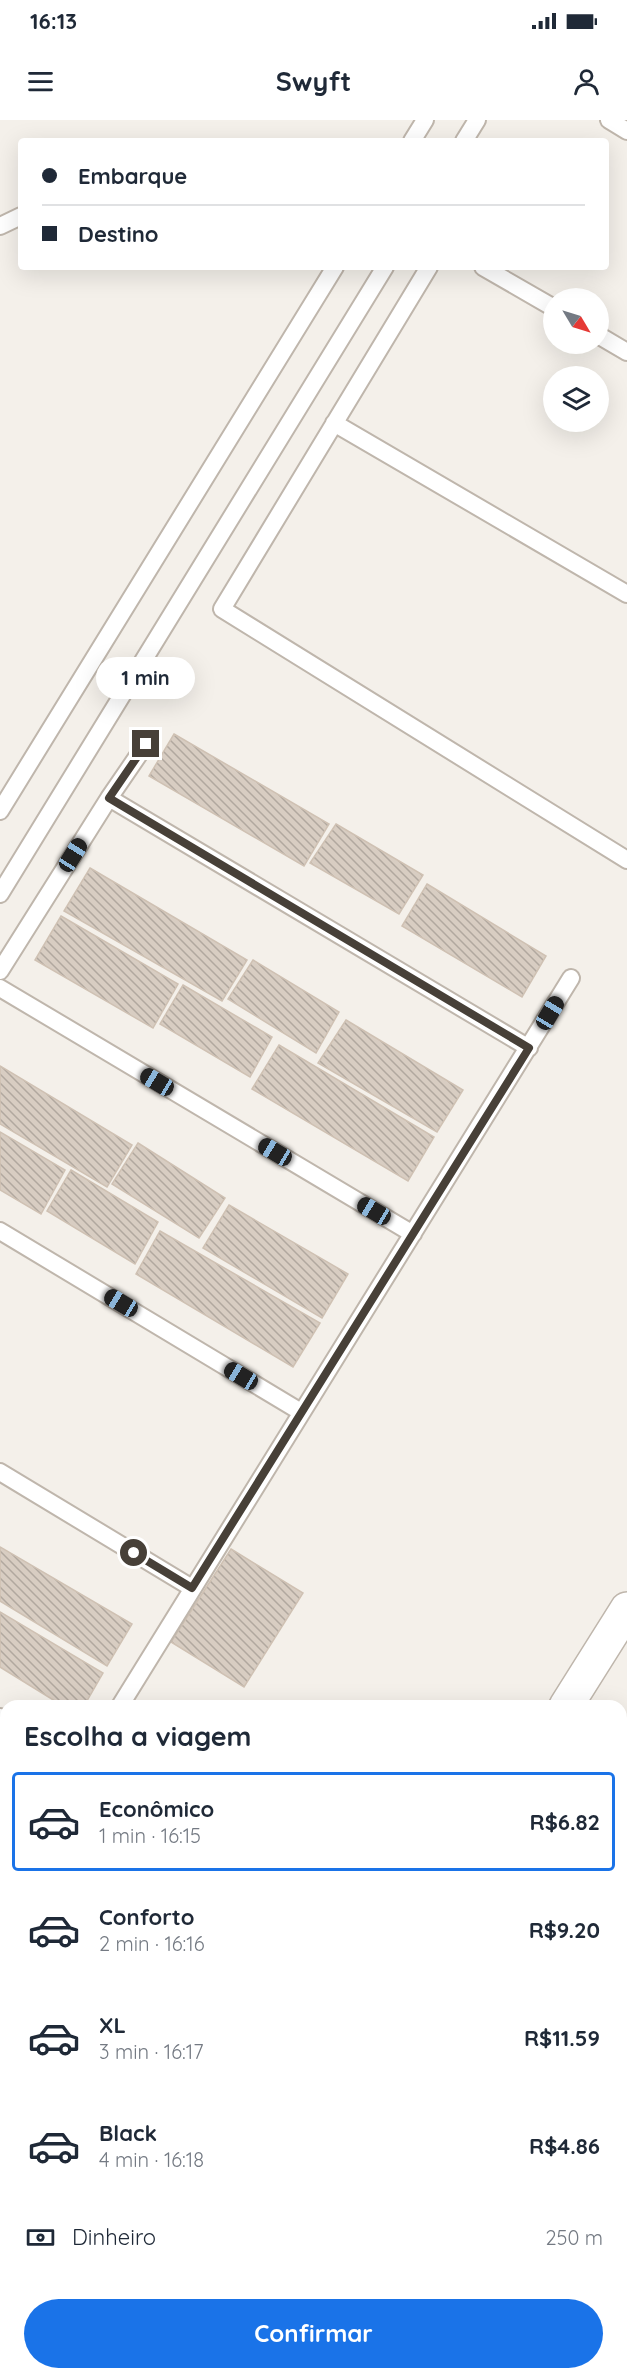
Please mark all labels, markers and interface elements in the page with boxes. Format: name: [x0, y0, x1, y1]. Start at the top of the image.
text: 16:13: [30, 7, 77, 35]
text: Swyft: [276, 64, 351, 98]
icon: menu: [24, 65, 57, 98]
icon: person: [570, 65, 603, 98]
text: Embarque: [78, 162, 187, 190]
text: Destino: [78, 220, 159, 248]
north arrow: [543, 288, 609, 354]
map controls: [543, 288, 609, 432]
button: layers: [543, 366, 609, 432]
callout: 1 min: [96, 657, 195, 699]
text: 1 min: [121, 665, 170, 690]
route end: [132, 730, 159, 757]
car: [56, 835, 90, 875]
car: [533, 993, 567, 1033]
car: [137, 1065, 177, 1099]
car: [255, 1135, 295, 1169]
car: [354, 1194, 394, 1228]
car: [101, 1286, 141, 1320]
car: [221, 1359, 261, 1393]
route start: [120, 1539, 147, 1566]
text: Escolha a viagem: [24, 1719, 252, 1753]
icon: car: [27, 1795, 81, 1849]
text: Econômico: [99, 1795, 214, 1823]
text: R$6.82: [530, 1808, 600, 1836]
text: 1 min · 16:15: [99, 1823, 201, 1848]
icon: car: [27, 1903, 81, 1957]
text: Conforto: [99, 1903, 194, 1931]
text: R$9.20: [529, 1916, 600, 1944]
text: 2 min · 16:16: [99, 1931, 205, 1956]
icon: car: [27, 2011, 81, 2065]
text: XL: [99, 2011, 126, 2039]
text: R$11.59: [524, 2024, 600, 2052]
text: 3 min · 16:17: [99, 2039, 203, 2064]
icon: car: [27, 2119, 81, 2173]
text: Black: [99, 2119, 157, 2147]
text: R$4.86: [529, 2132, 600, 2160]
text: 4 min · 16:18: [99, 2147, 204, 2172]
icon: cash: [24, 2221, 57, 2254]
text: Dinheiro: [72, 2223, 156, 2251]
text: 250 m: [545, 2225, 603, 2250]
button: Confirmar: [24, 2299, 603, 2368]

